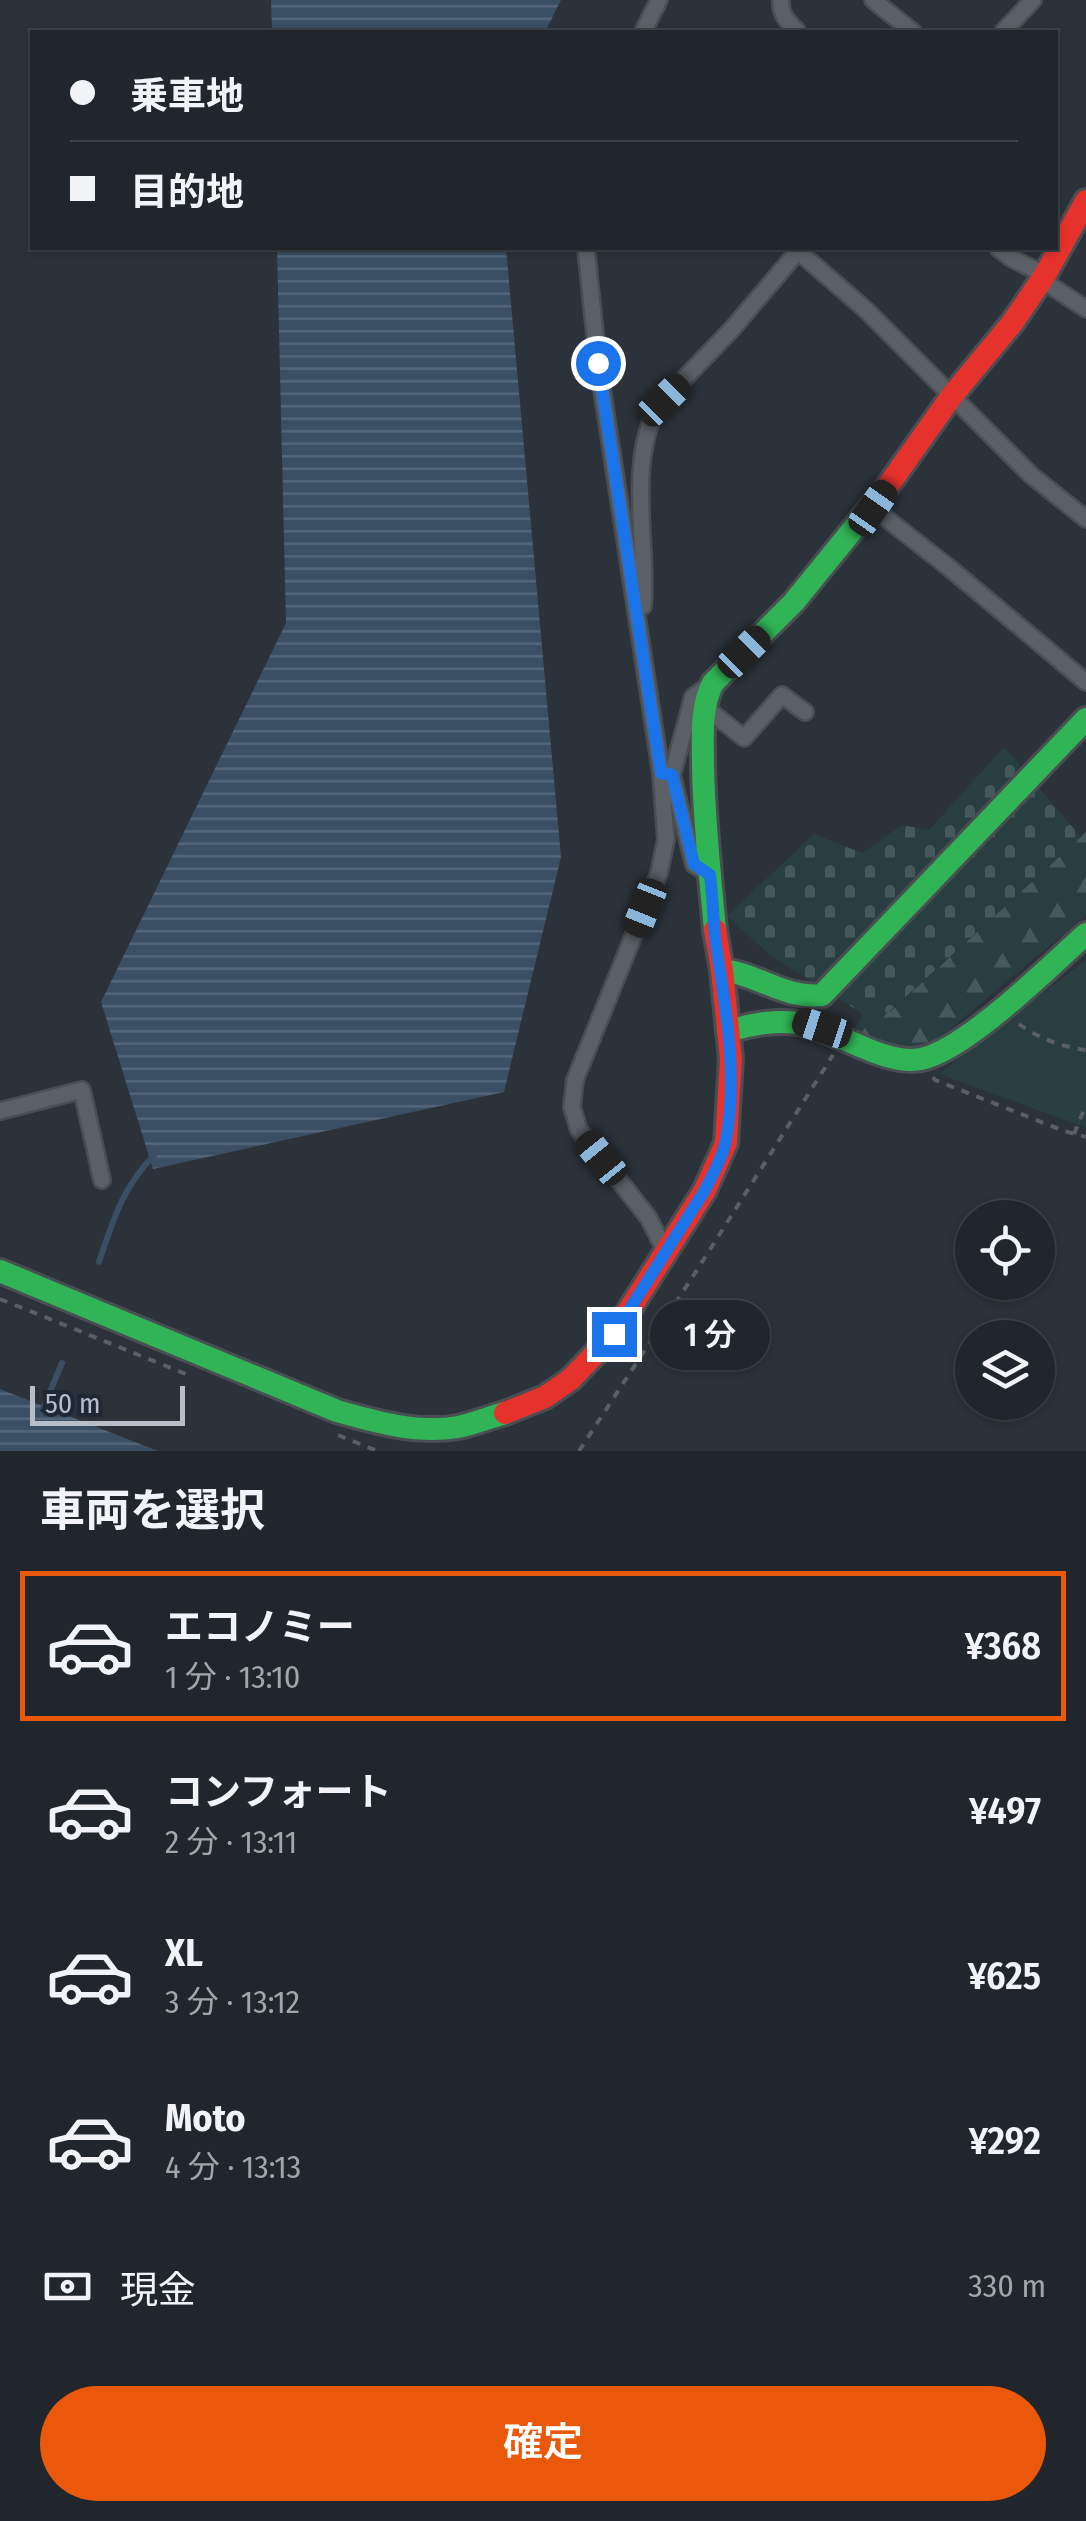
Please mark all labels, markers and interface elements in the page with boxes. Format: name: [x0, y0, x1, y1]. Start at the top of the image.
text: 乗車地: [130, 73, 244, 119]
text: 目的地: [130, 169, 244, 215]
route start: [576, 341, 621, 386]
car: [632, 368, 696, 432]
car: [844, 475, 902, 541]
car: [712, 620, 776, 684]
car: [620, 875, 670, 941]
car: [789, 1004, 855, 1052]
car: [570, 1125, 632, 1191]
map controls: [955, 1200, 1055, 1420]
button: locate: [955, 1200, 1055, 1300]
callout: 1 分: [649, 1299, 769, 1369]
route end: [592, 1312, 637, 1357]
text: 1 分: [684, 1316, 736, 1354]
button: layers: [955, 1320, 1055, 1420]
scale bar: [30, 1381, 185, 1426]
text: 50 m: [45, 1387, 101, 1420]
text: 車両を選択: [40, 1484, 265, 1538]
icon: car: [45, 1601, 135, 1691]
text: エコノミー: [165, 1604, 355, 1650]
text: ¥368: [965, 1623, 1041, 1669]
text: 1 分 · 13:10: [165, 1658, 300, 1696]
icon: car: [45, 1766, 135, 1856]
text: コンフォート: [165, 1769, 392, 1815]
text: ¥497: [969, 1788, 1041, 1834]
text: 2 分 · 13:11: [165, 1823, 297, 1861]
text: XL: [165, 1930, 203, 1976]
icon: car: [45, 1931, 135, 2021]
text: ¥625: [968, 1953, 1041, 1999]
text: 3 分 · 13:12: [165, 1983, 300, 2021]
text: Moto: [165, 2095, 246, 2141]
icon: car: [45, 2096, 135, 2186]
text: ¥292: [969, 2118, 1041, 2164]
text: 4 分 · 13:13: [165, 2148, 301, 2186]
icon: cash: [40, 2259, 95, 2314]
text: 現金: [120, 2267, 196, 2313]
text: 330 m: [968, 2267, 1046, 2305]
button: 確定: [40, 2386, 1046, 2501]

